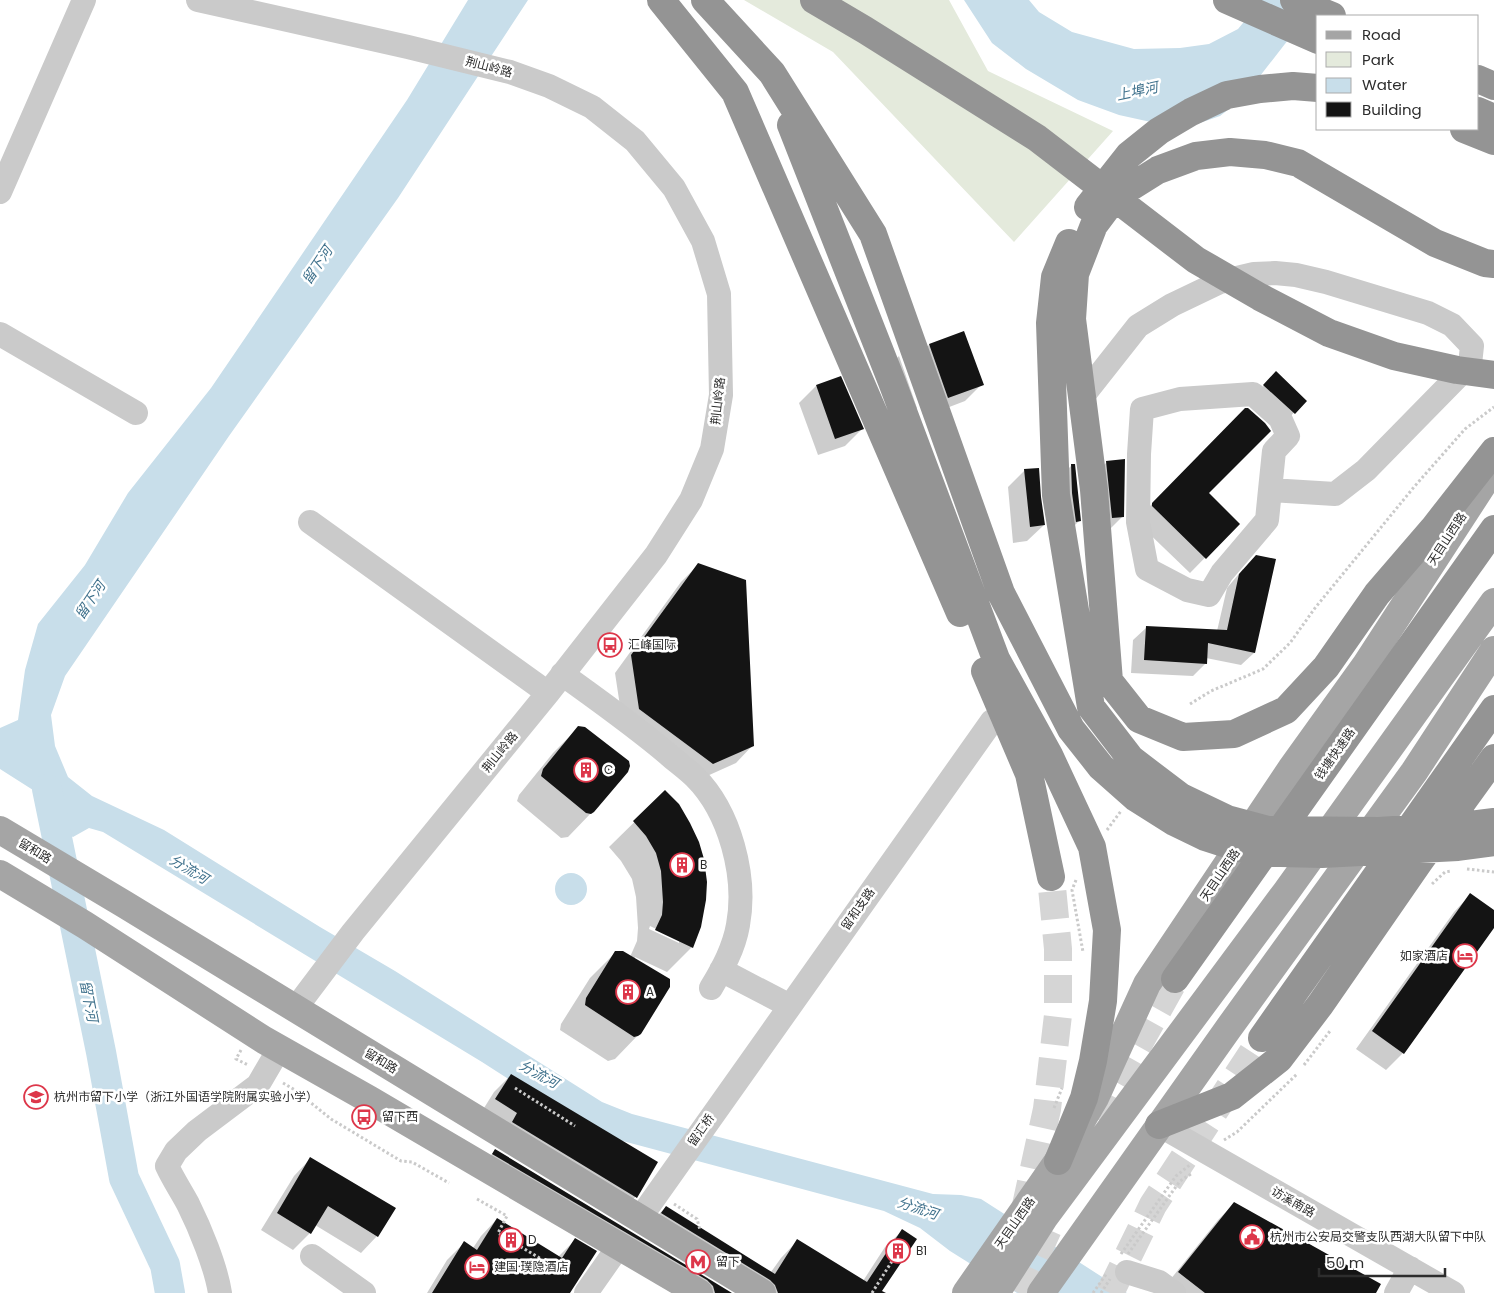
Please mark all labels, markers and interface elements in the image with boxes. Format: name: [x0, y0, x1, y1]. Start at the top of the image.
legend: [1316, 15, 1479, 130]
text: Road: [1362, 24, 1401, 45]
text: Park: [1362, 49, 1394, 70]
street label: 荆山岭路: [464, 52, 515, 81]
text: Water: [1362, 74, 1408, 95]
water label: 上埠河: [1114, 76, 1163, 105]
text: Building: [1362, 99, 1422, 120]
water label: 留下河: [297, 240, 339, 288]
street label: 荆山岭路: [707, 376, 728, 426]
street label: 天目山西路: [1423, 509, 1470, 569]
water label: 留下河: [70, 575, 112, 623]
bus stop icon: 汇峰国际: [597, 632, 623, 658]
place label: 汇峰国际: [628, 636, 676, 653]
street label: 钱塘快速路: [1310, 724, 1359, 783]
street label: 荆山岭路: [478, 728, 521, 776]
building icon: C: [573, 757, 599, 783]
place label: C: [604, 761, 613, 778]
street label: 留和路: [15, 834, 55, 867]
street label: 天目山西路: [1196, 845, 1243, 904]
water label: 分流河: [166, 850, 215, 890]
building icon: B: [669, 852, 695, 878]
place label: B: [700, 856, 707, 873]
street label: 留和支路: [837, 884, 878, 933]
hotel icon: 如家酒店: [1452, 943, 1478, 969]
place label: 如家酒店: [1400, 947, 1448, 964]
water label: 留下河: [75, 978, 103, 1026]
building icon: A: [615, 979, 641, 1005]
place label: A: [646, 983, 654, 1000]
street label: 留和路: [361, 1044, 401, 1077]
water label: 分流河: [516, 1055, 565, 1094]
school or university icon: 杭州市留下小学（浙江外国语学院附属实验小学）: [23, 1084, 49, 1110]
place label: 杭州市留下小学（浙江外国语学院附属实验小学）: [54, 1088, 318, 1105]
bus stop icon: 留下西: [351, 1104, 377, 1130]
place label: 留下西: [382, 1108, 418, 1125]
street label: 留汇桥: [683, 1110, 718, 1149]
street label: 访溪南路: [1268, 1182, 1318, 1221]
water label: 分流河: [895, 1192, 944, 1225]
street label: 天目山西路: [990, 1193, 1039, 1252]
public building icon: 杭州市公安局交警支队西湖大队留下中队: [1239, 1224, 1265, 1250]
building icon: D: [498, 1227, 524, 1253]
place label: 杭州市公安局交警支队西湖大队留下中队: [1270, 1228, 1486, 1245]
place label: D: [528, 1231, 536, 1248]
building icon: B1: [885, 1238, 911, 1264]
place label: B1: [916, 1242, 927, 1259]
scale bar: [1319, 1246, 1445, 1278]
metro station icon: 留下: [685, 1249, 711, 1275]
text: 50 m: [1326, 1252, 1364, 1273]
place label: 留下: [716, 1253, 740, 1270]
hotel icon: 建国·璞隐酒店: [464, 1254, 490, 1280]
place label: 建国·璞隐酒店: [494, 1258, 569, 1275]

